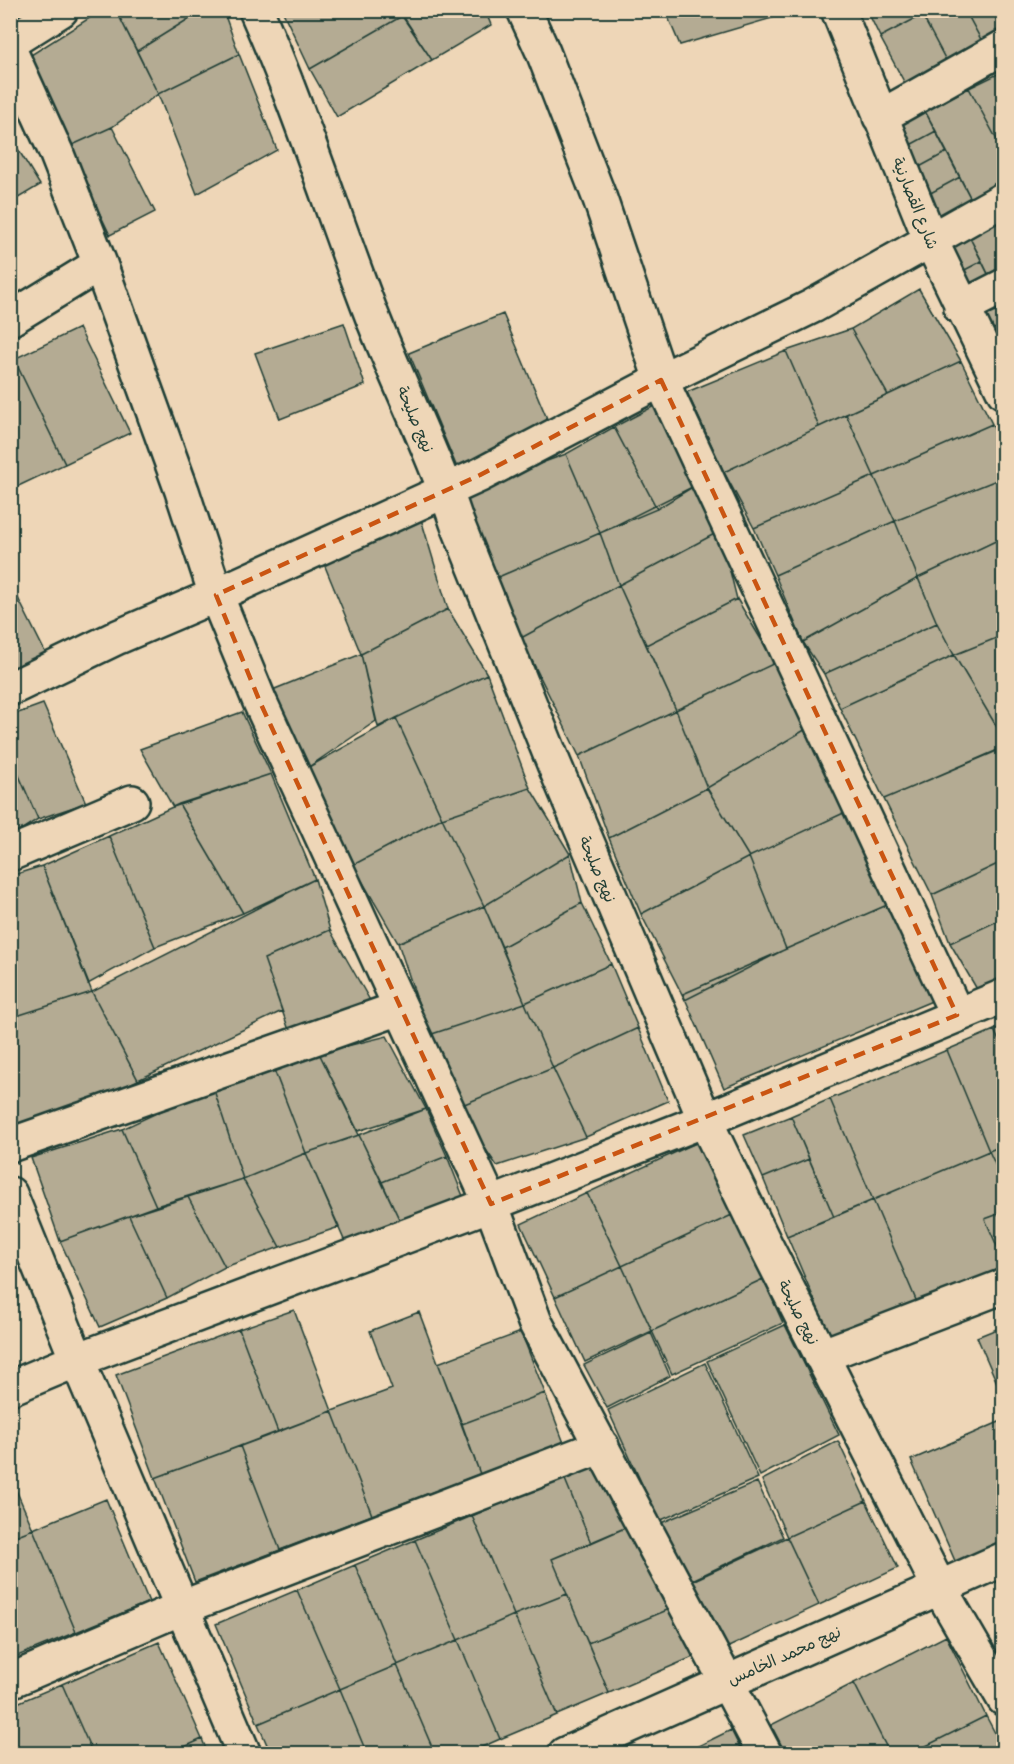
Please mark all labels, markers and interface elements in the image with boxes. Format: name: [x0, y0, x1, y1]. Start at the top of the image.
street label: شارع القصارنية: [884, 153, 947, 254]
street label: نهج صليحة: [388, 381, 443, 457]
street label: نهج صليحة: [570, 831, 625, 907]
street label: نهج صليحة: [770, 1274, 827, 1350]
street label: نهج محمد الخامس: [723, 1617, 846, 1694]

